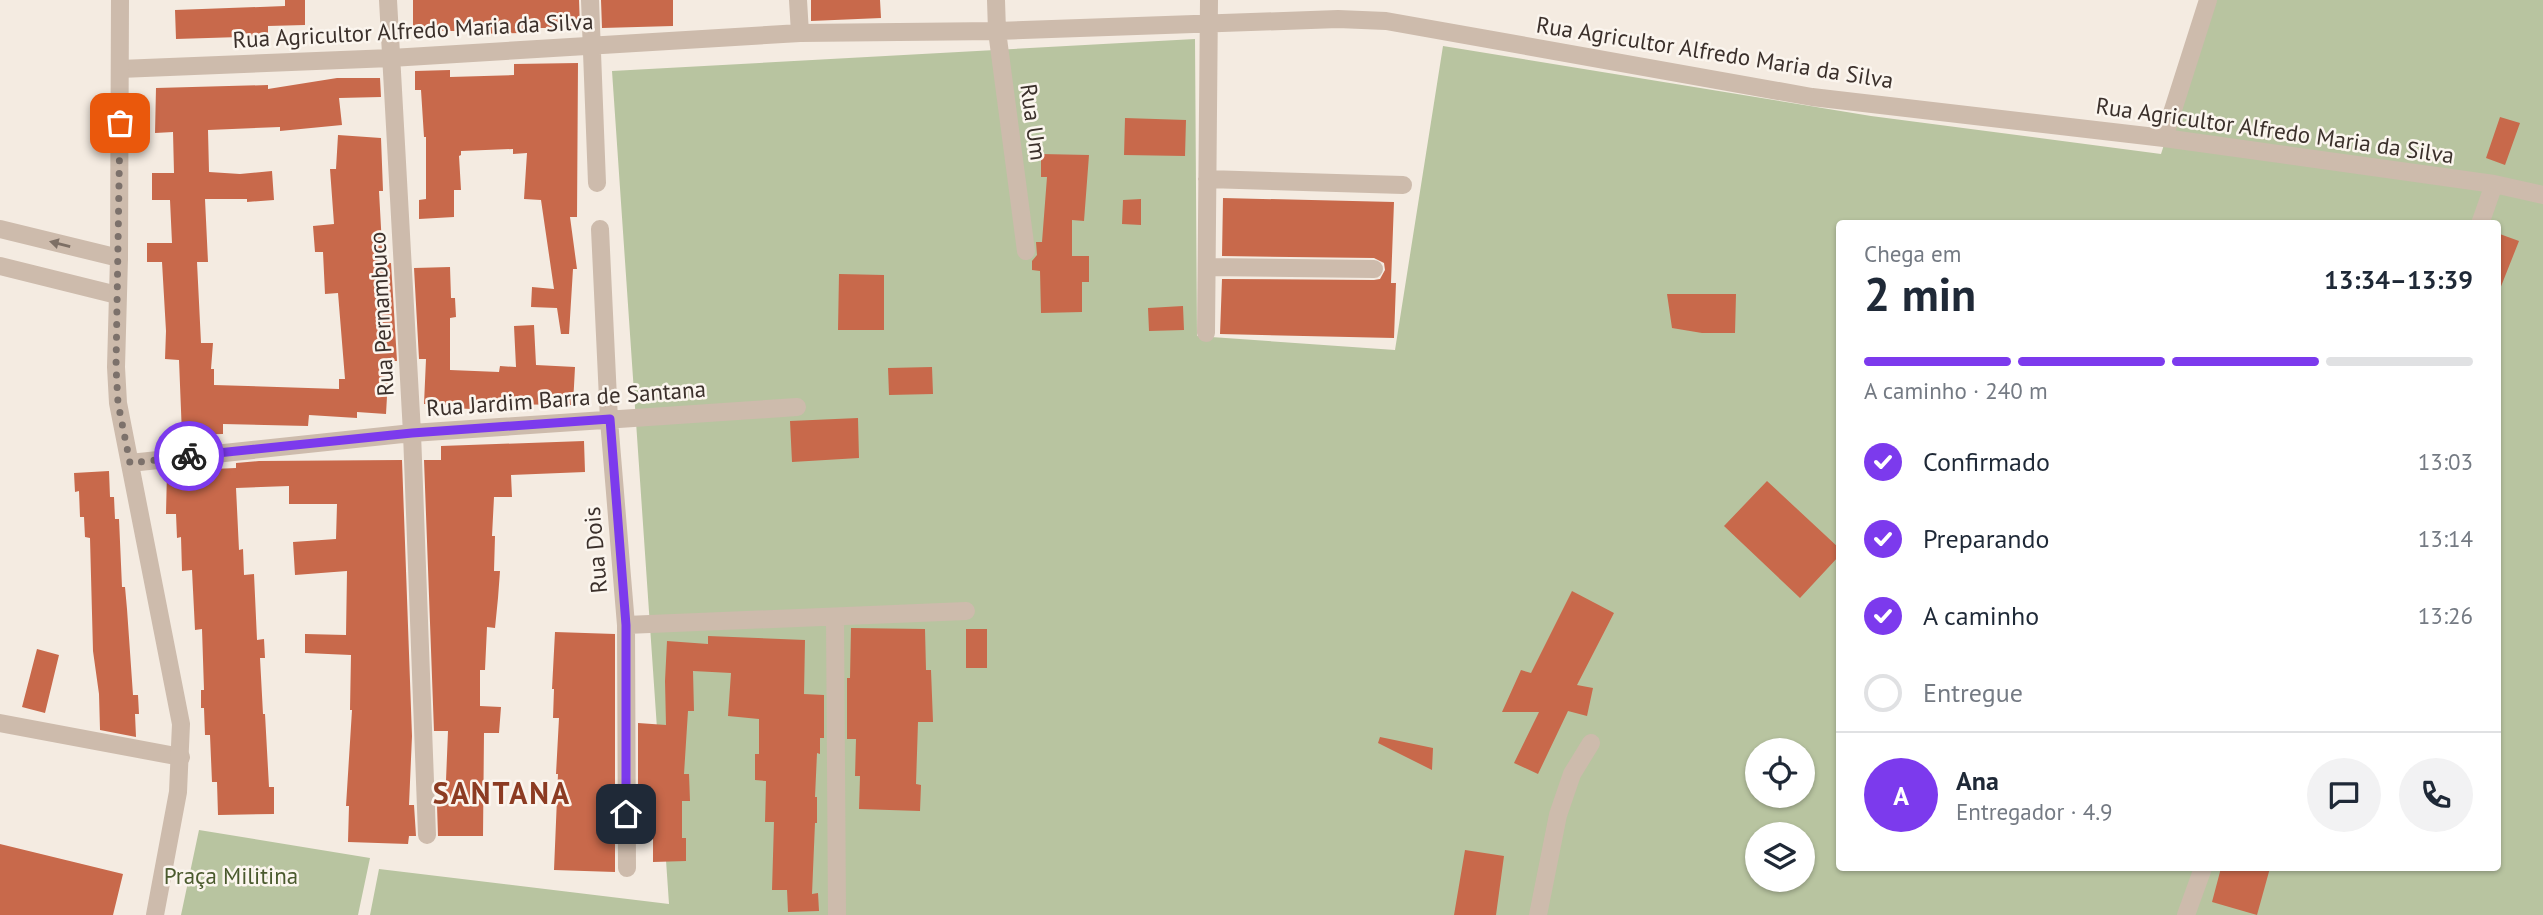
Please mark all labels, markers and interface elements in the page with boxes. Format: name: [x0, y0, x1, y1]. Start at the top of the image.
street label: Rua Agricultor Alfredo Maria da Silva: [232, 6, 594, 54]
street label: Rua Agricultor Alfredo Maria da Silva: [1534, 9, 1896, 95]
street label: Rua Um: [1014, 82, 1054, 162]
street label: Rua Agricultor Alfredo Maria da Silva: [2094, 91, 2456, 169]
pin: [90, 93, 150, 153]
icon: bag: [101, 104, 139, 142]
street label: Rua Pernambuco: [362, 231, 400, 397]
one-way arrow: [48, 238, 70, 249]
text: Chega em: [1864, 239, 1961, 268]
text: 13:34–13:39: [2324, 263, 2473, 296]
text: 2 min: [1864, 264, 1976, 324]
street label: Rua Jardim Barra de Santana: [425, 374, 707, 422]
text: A caminho · 240 m: [1864, 376, 2048, 405]
courier: [154, 421, 224, 491]
icon: bike: [170, 437, 208, 475]
icon: check: [1864, 443, 1902, 481]
text: Confirmado: [1923, 445, 2050, 478]
text: 13:03: [2418, 447, 2473, 476]
street label: Rua Dois: [577, 506, 613, 594]
icon: check: [1864, 520, 1902, 558]
text: Preparando: [1923, 522, 2050, 555]
text: 13:14: [2418, 524, 2473, 553]
icon: check: [1864, 597, 1902, 635]
text: A caminho: [1923, 599, 2039, 632]
text: 13:26: [2418, 601, 2473, 630]
text: Entregue: [1923, 676, 2023, 709]
map controls: [1745, 738, 1815, 892]
button: locate: [1745, 738, 1815, 808]
button: chat: [2307, 758, 2381, 832]
button: phone: [2399, 758, 2473, 832]
text: Ana: [1956, 764, 1999, 797]
district label: SANTANA: [433, 773, 571, 812]
text: A: [1893, 779, 1909, 812]
pin: [596, 784, 656, 844]
icon: home: [607, 795, 645, 833]
text: Entregador · 4.9: [1956, 797, 2113, 826]
button: layers: [1745, 822, 1815, 892]
park label: Praça Militina: [164, 861, 298, 890]

